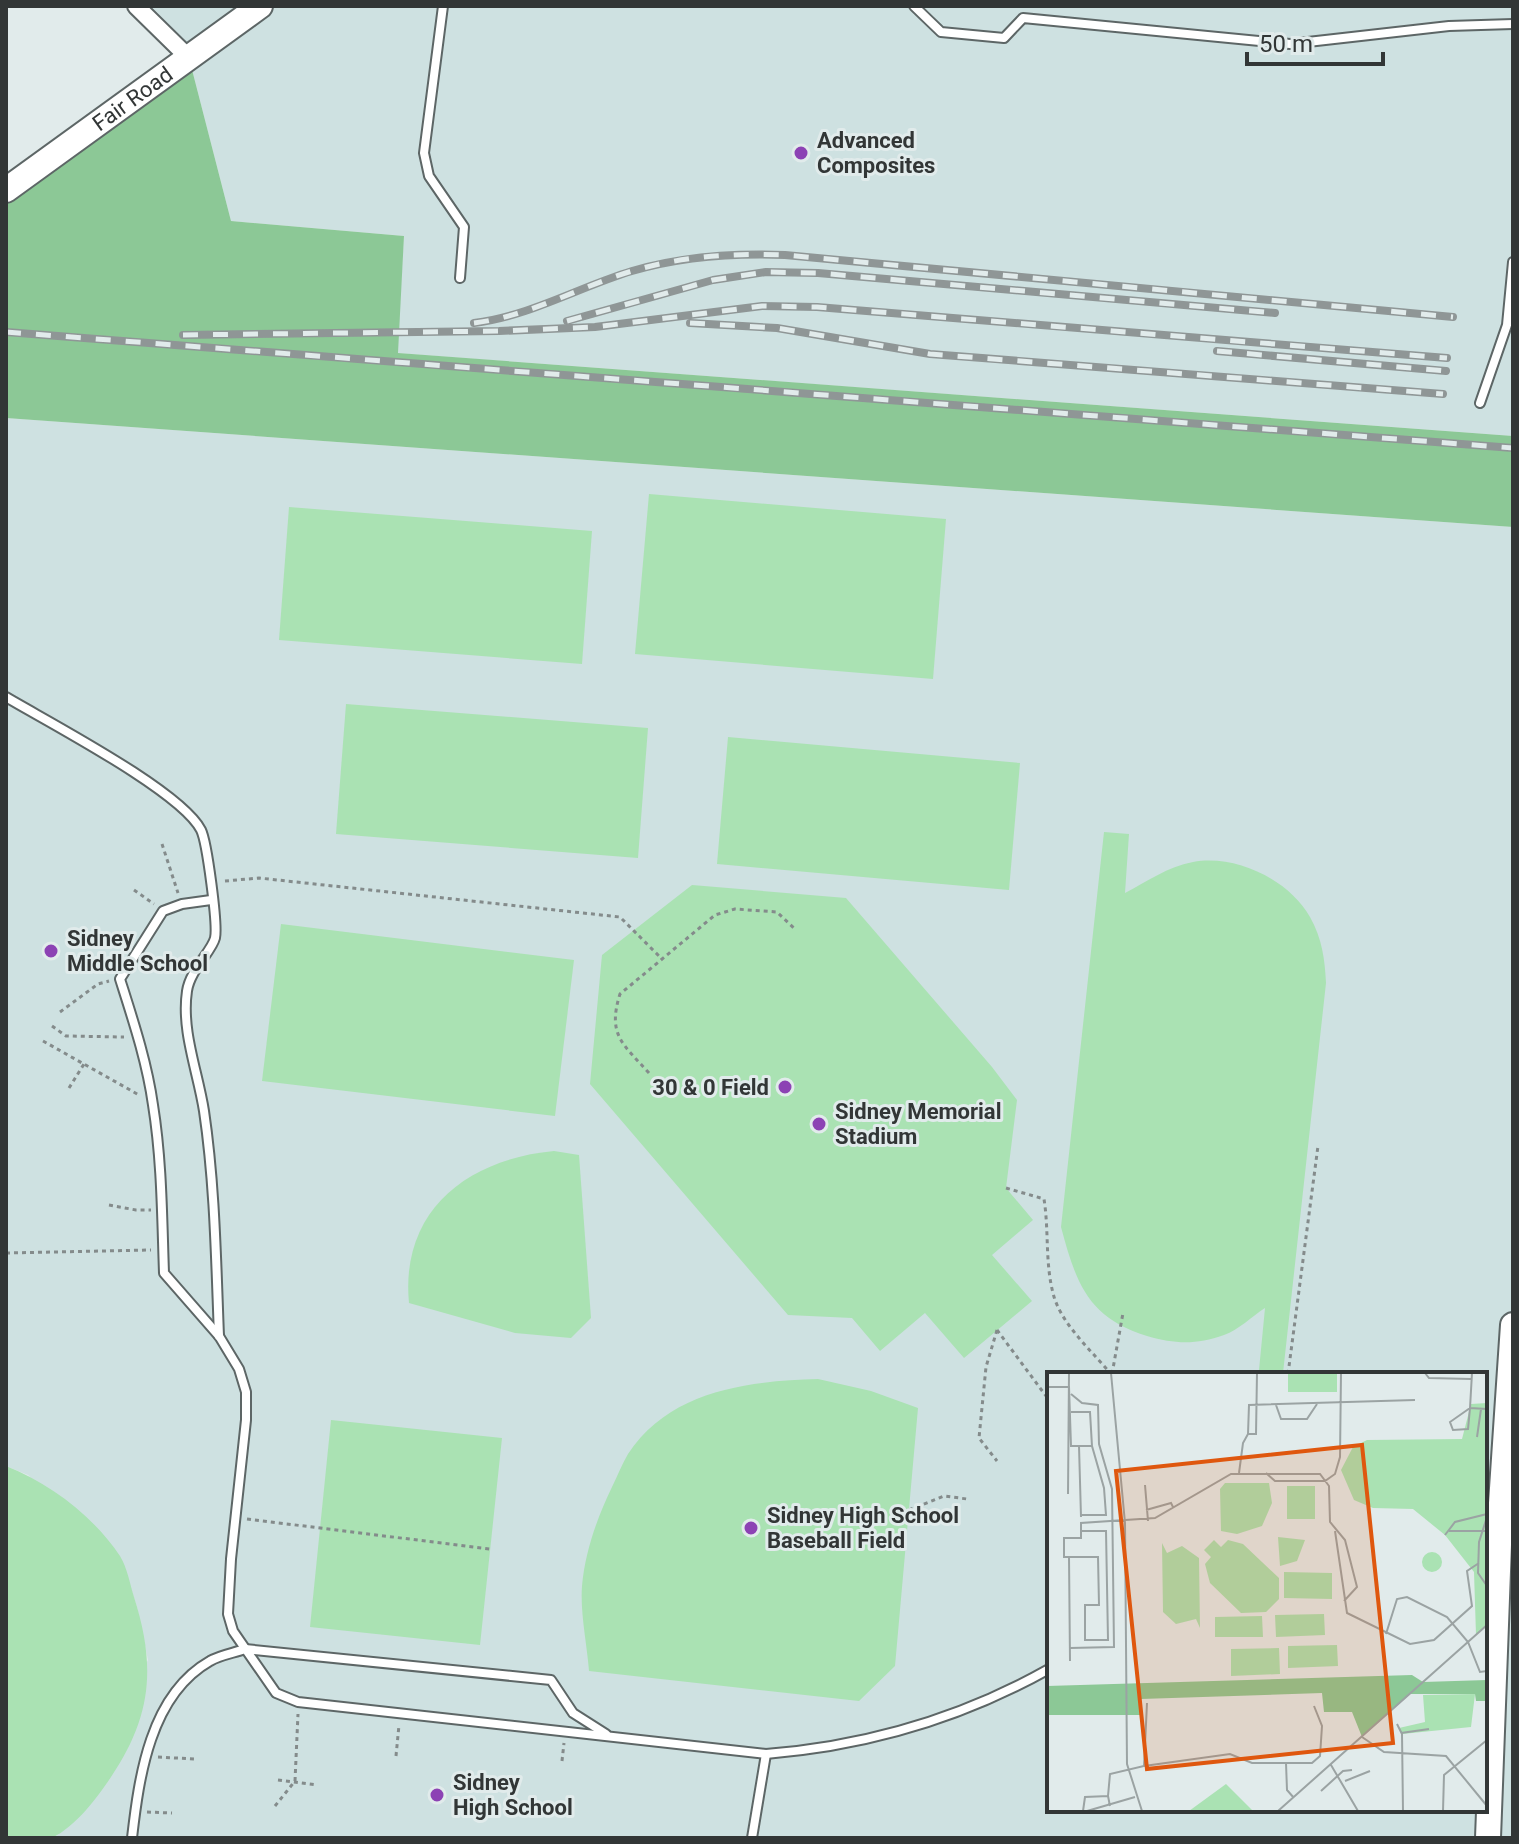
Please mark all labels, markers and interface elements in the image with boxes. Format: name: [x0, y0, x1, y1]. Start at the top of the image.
scale bar: [1247, 16, 1383, 66]
text: 50 m: [1259, 30, 1313, 58]
street label: Fair Road: [88, 61, 177, 136]
place label: Advanced Composites: [817, 128, 935, 178]
marker: Advanced Composites: [792, 144, 810, 162]
place label: Sidney Middle School: [67, 926, 208, 976]
marker: Sidney Middle School: [42, 942, 60, 960]
place label: 30 & 0 Field: [652, 1075, 769, 1100]
marker: 30 & 0 Field: [776, 1078, 794, 1096]
place label: Sidney Memorial Stadium: [835, 1099, 1001, 1149]
marker: Sidney Memorial Stadium: [810, 1115, 828, 1133]
inset map: [1047, 1372, 1487, 1812]
place label: Sidney High School Baseball Field: [767, 1503, 959, 1553]
marker: Sidney High School Baseball Field: [742, 1519, 760, 1537]
place label: Sidney High School: [453, 1770, 573, 1820]
marker: Sidney High School: [428, 1786, 446, 1804]

